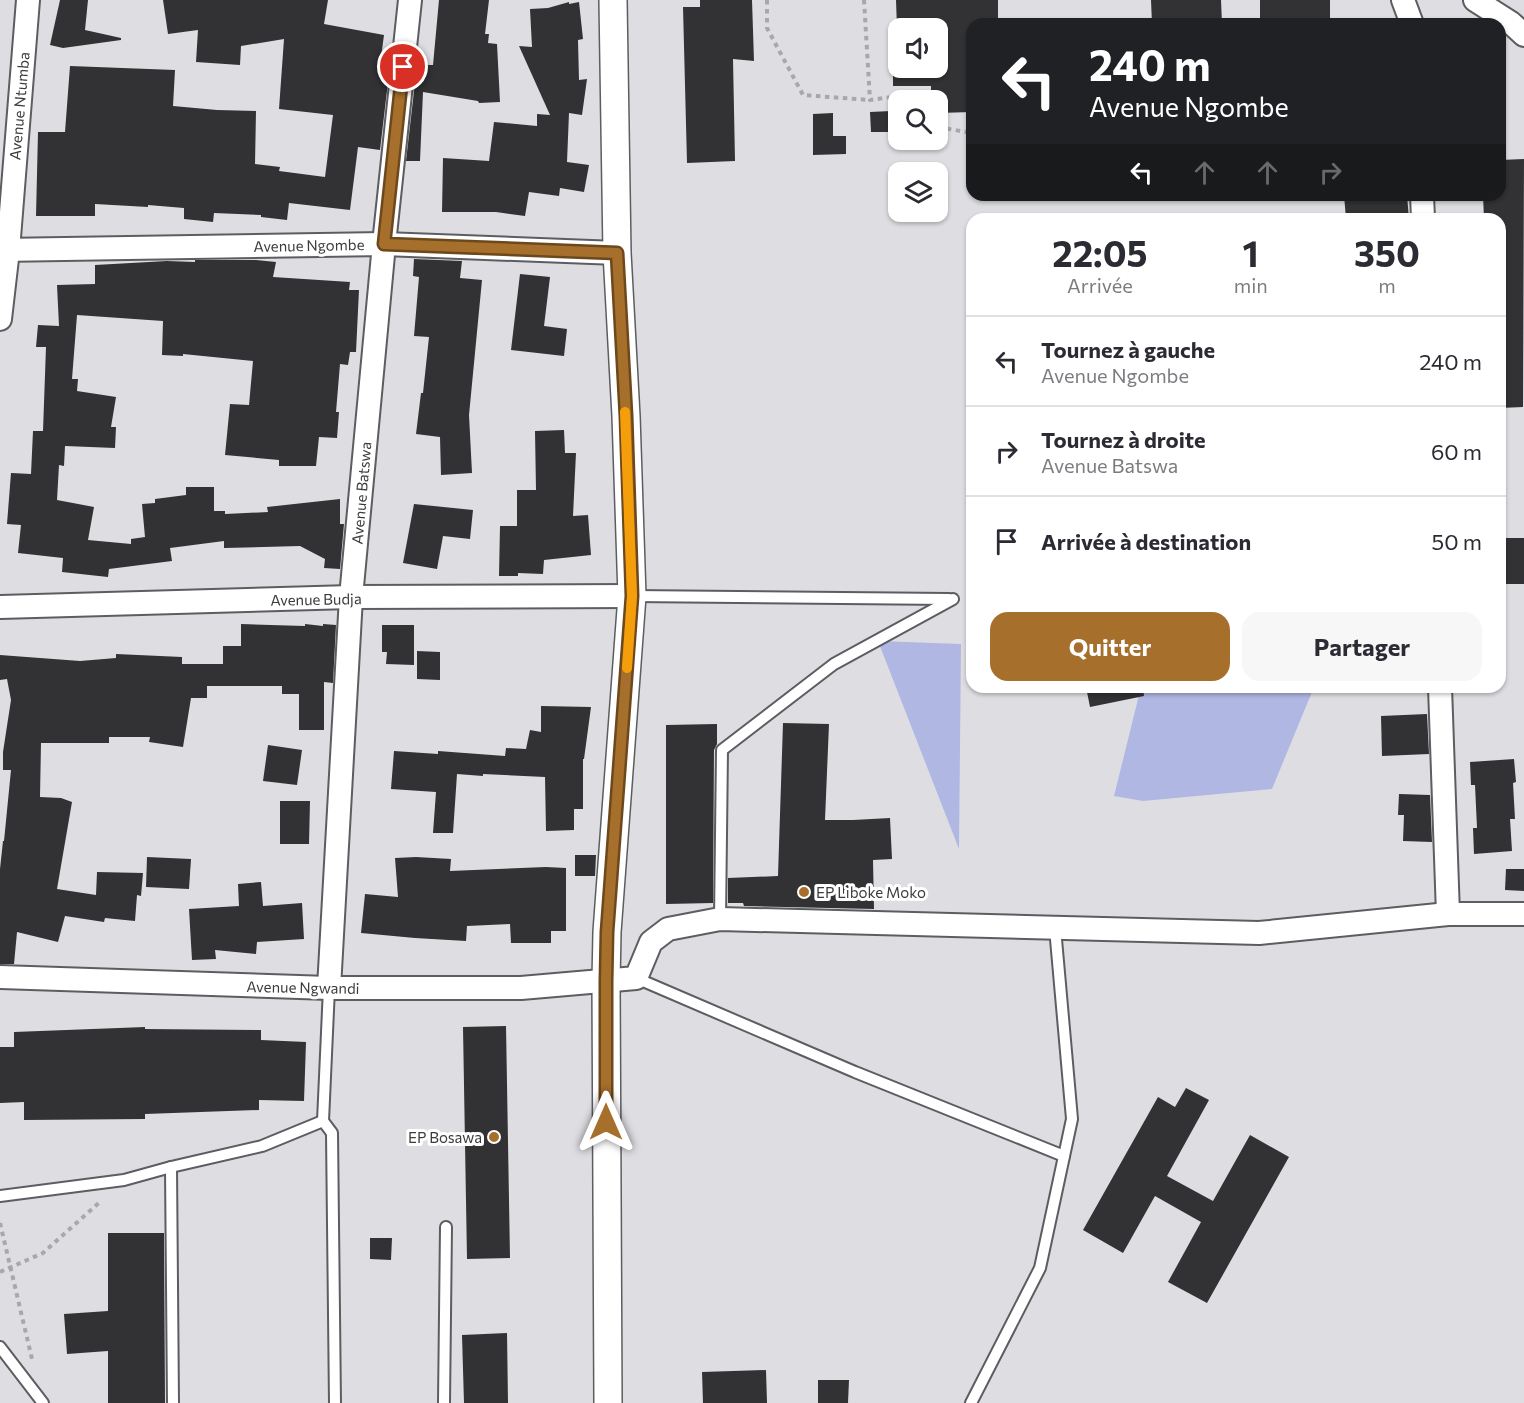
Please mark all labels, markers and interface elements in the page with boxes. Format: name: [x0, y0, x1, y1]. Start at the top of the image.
map controls: [888, 18, 948, 222]
button: sound: [888, 18, 948, 78]
text: 240 m: [1089, 38, 1211, 90]
pin: [377, 41, 428, 92]
icon: left: [990, 42, 1068, 120]
icon: arrive: [386, 50, 419, 83]
street label: Avenue Ntumba: [5, 51, 33, 161]
button: search: [888, 90, 948, 150]
text: Avenue Ngombe: [1089, 90, 1289, 123]
icon: left: [1125, 156, 1158, 189]
icon: ahead: [1188, 156, 1221, 189]
icon: ahead: [1251, 156, 1284, 189]
icon: right: [1314, 156, 1347, 189]
button: layers: [888, 162, 948, 222]
text: 22:05: [1052, 230, 1148, 274]
text: 1: [1243, 230, 1259, 274]
text: 350: [1354, 230, 1420, 274]
street label: Avenue Ngombe: [253, 235, 365, 255]
text: Arrivée: [1067, 273, 1133, 297]
text: min: [1234, 273, 1268, 297]
text: m: [1378, 273, 1396, 297]
text: Tournez à gauche: [1041, 336, 1215, 363]
icon: left: [990, 345, 1023, 378]
text: 240 m: [1419, 348, 1482, 375]
text: Avenue Ngombe: [1041, 363, 1189, 387]
text: Tournez à droite: [1041, 426, 1206, 453]
icon: right: [990, 435, 1023, 468]
text: 60 m: [1431, 438, 1482, 465]
street label: Avenue Batswa: [348, 441, 374, 545]
text: Avenue Batswa: [1041, 453, 1178, 477]
icon: arrive: [990, 525, 1023, 558]
text: Arrivée à destination: [1041, 528, 1251, 555]
text: 50 m: [1432, 528, 1482, 555]
street label: Avenue Budja: [270, 589, 362, 609]
button: Quitter: [990, 612, 1230, 681]
button: Partager: [1242, 612, 1482, 681]
place label: EP Liboke Moko: [816, 883, 926, 901]
marker: EP Liboke Moko: [797, 885, 811, 899]
street label: Avenue Ngwandi: [246, 977, 360, 997]
position arrow: [574, 1090, 638, 1154]
place label: EP Bosawa: [408, 1128, 482, 1146]
marker: EP Bosawa: [487, 1130, 501, 1144]

